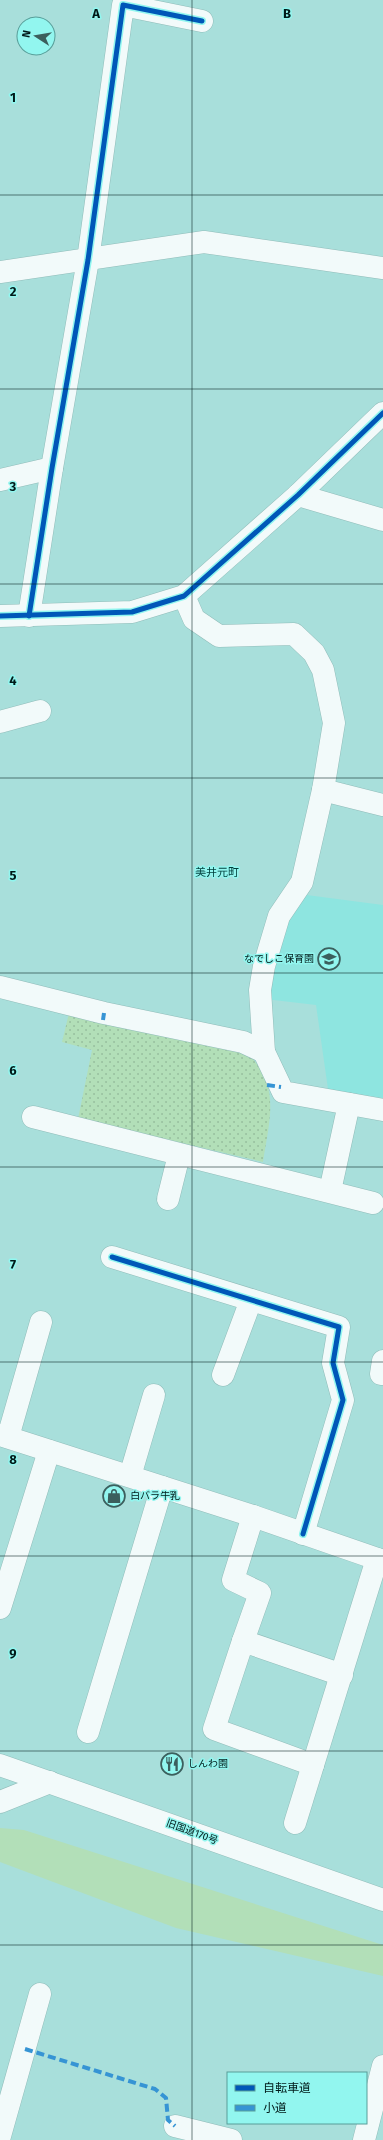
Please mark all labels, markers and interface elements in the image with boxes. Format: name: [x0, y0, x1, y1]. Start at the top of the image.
text: A: [91, 6, 100, 21]
text: B: [283, 6, 291, 21]
north arrow: [16, 16, 56, 56]
text: N: [20, 29, 34, 39]
text: 1: [10, 90, 16, 105]
text: 2: [10, 284, 17, 299]
text: 3: [9, 479, 17, 494]
text: 4: [9, 673, 17, 688]
district label: 美井元町: [195, 866, 239, 879]
text: 5: [10, 868, 17, 883]
school or university icon: なでしこ保育園: [316, 946, 342, 972]
place label: なでしこ保育園: [244, 953, 314, 965]
text: 6: [9, 1063, 17, 1078]
text: 7: [10, 1257, 16, 1272]
text: 8: [9, 1452, 17, 1467]
shop icon: 白バラ牛乳: [101, 1483, 127, 1509]
place label: 白バラ牛乳: [130, 1490, 180, 1502]
text: 9: [9, 1646, 17, 1661]
restaurant icon: しんわ園: [159, 1751, 185, 1777]
place label: しんわ園: [188, 1758, 228, 1770]
street label: 旧国道170号: [164, 1817, 220, 1847]
legend: [227, 2072, 367, 2124]
text: 自転車道: [263, 2081, 311, 2095]
text: 小道: [263, 2101, 287, 2115]

